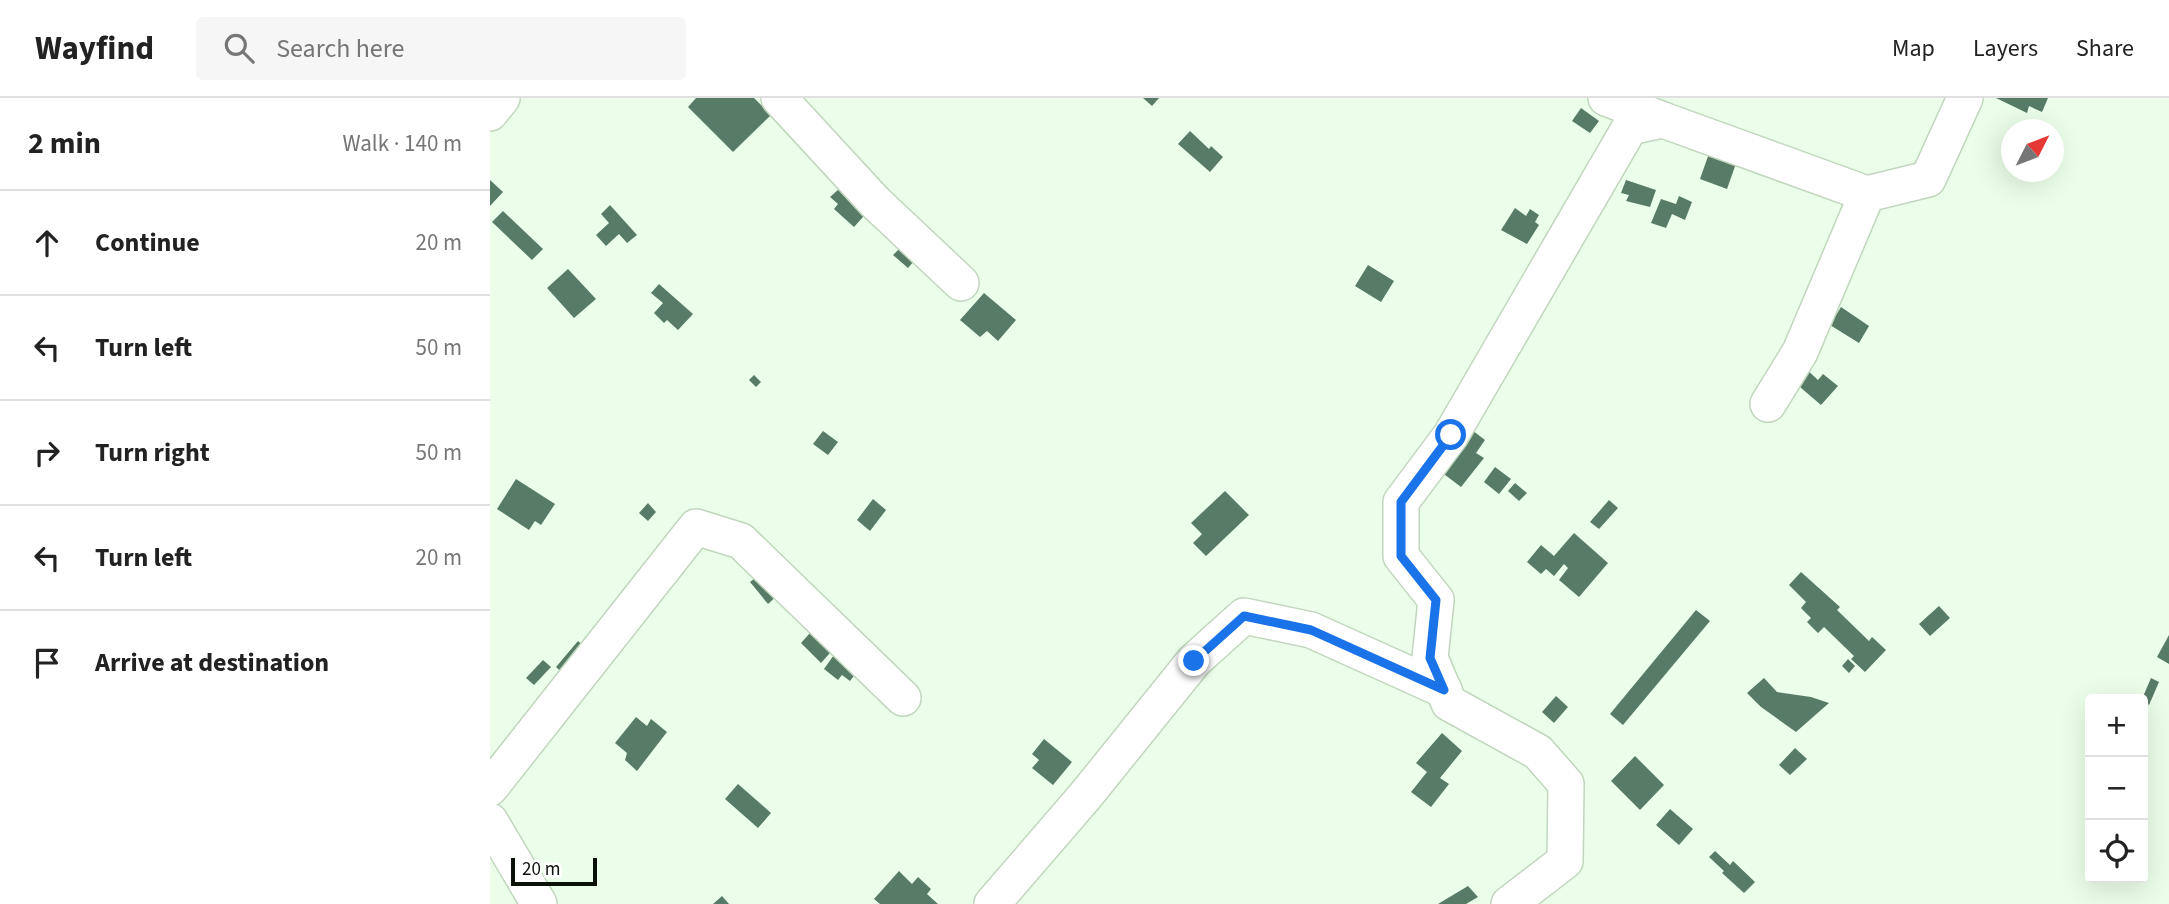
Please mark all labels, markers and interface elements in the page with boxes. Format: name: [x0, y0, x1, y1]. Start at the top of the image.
search box: [196, 17, 686, 80]
text: Wayfind: [35, 25, 154, 72]
icon: search: [220, 29, 258, 67]
text: Search here: [276, 30, 404, 67]
text: Map: [1892, 31, 1935, 66]
text: Layers: [1973, 31, 2038, 66]
text: Share: [2076, 31, 2134, 66]
north arrow: [2001, 119, 2064, 182]
text: 2 min: [28, 122, 101, 165]
text: Walk · 140 m: [343, 127, 462, 160]
icon: ahead: [28, 224, 66, 262]
text: Continue: [95, 224, 200, 261]
text: 20 m: [415, 226, 462, 259]
icon: left: [28, 329, 66, 367]
text: Turn left: [95, 329, 192, 366]
text: 50 m: [415, 331, 462, 364]
route start: [1435, 419, 1466, 450]
icon: right: [28, 434, 66, 472]
text: Turn right: [95, 434, 210, 471]
text: 50 m: [415, 436, 462, 469]
icon: left: [28, 539, 66, 577]
text: Turn left: [95, 539, 192, 576]
text: 20 m: [415, 541, 462, 574]
icon: arrive: [28, 644, 66, 682]
text: Arrive at destination: [95, 644, 329, 681]
route end: [1178, 645, 1209, 676]
map controls: [2085, 694, 2148, 883]
button: +: [2085, 694, 2148, 757]
button: −: [2085, 757, 2148, 820]
button: locate: [2085, 820, 2148, 883]
scale bar: [511, 855, 597, 887]
text: 20 m: [522, 856, 560, 883]

